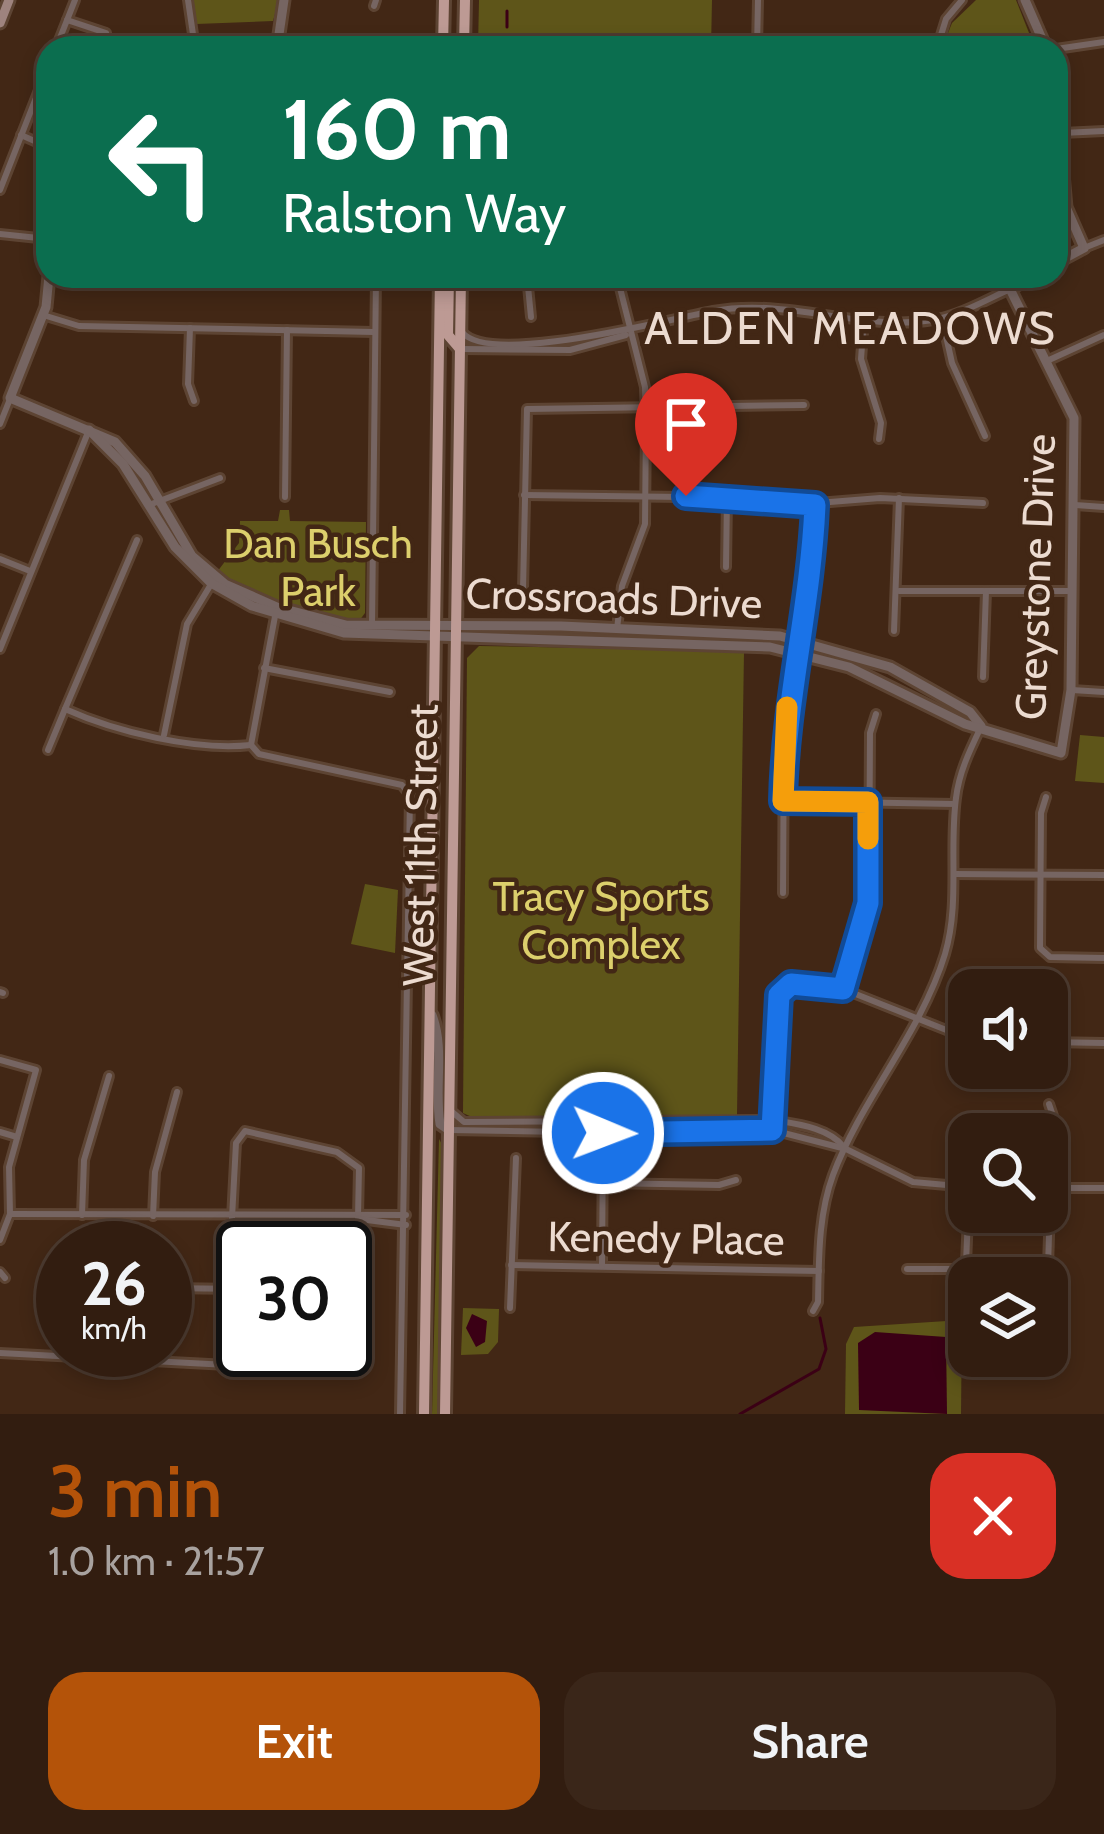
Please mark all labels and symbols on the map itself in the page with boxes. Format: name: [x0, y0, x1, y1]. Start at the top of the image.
district label: ALDEN MEADOWS: [644, 301, 1058, 355]
pin: [635, 373, 737, 496]
street label: Greystone Drive: [1004, 433, 1066, 721]
park label: Dan Busch Park: [223, 517, 413, 617]
street label: Crossroads Drive: [465, 567, 763, 629]
street label: West 11th Street: [392, 703, 448, 987]
park label: Tracy Sports Complex: [492, 870, 710, 970]
position arrow: [540, 1070, 666, 1196]
street label: Kenedy Place: [547, 1210, 785, 1266]
speed limit sign: 30: [216, 1221, 372, 1377]

